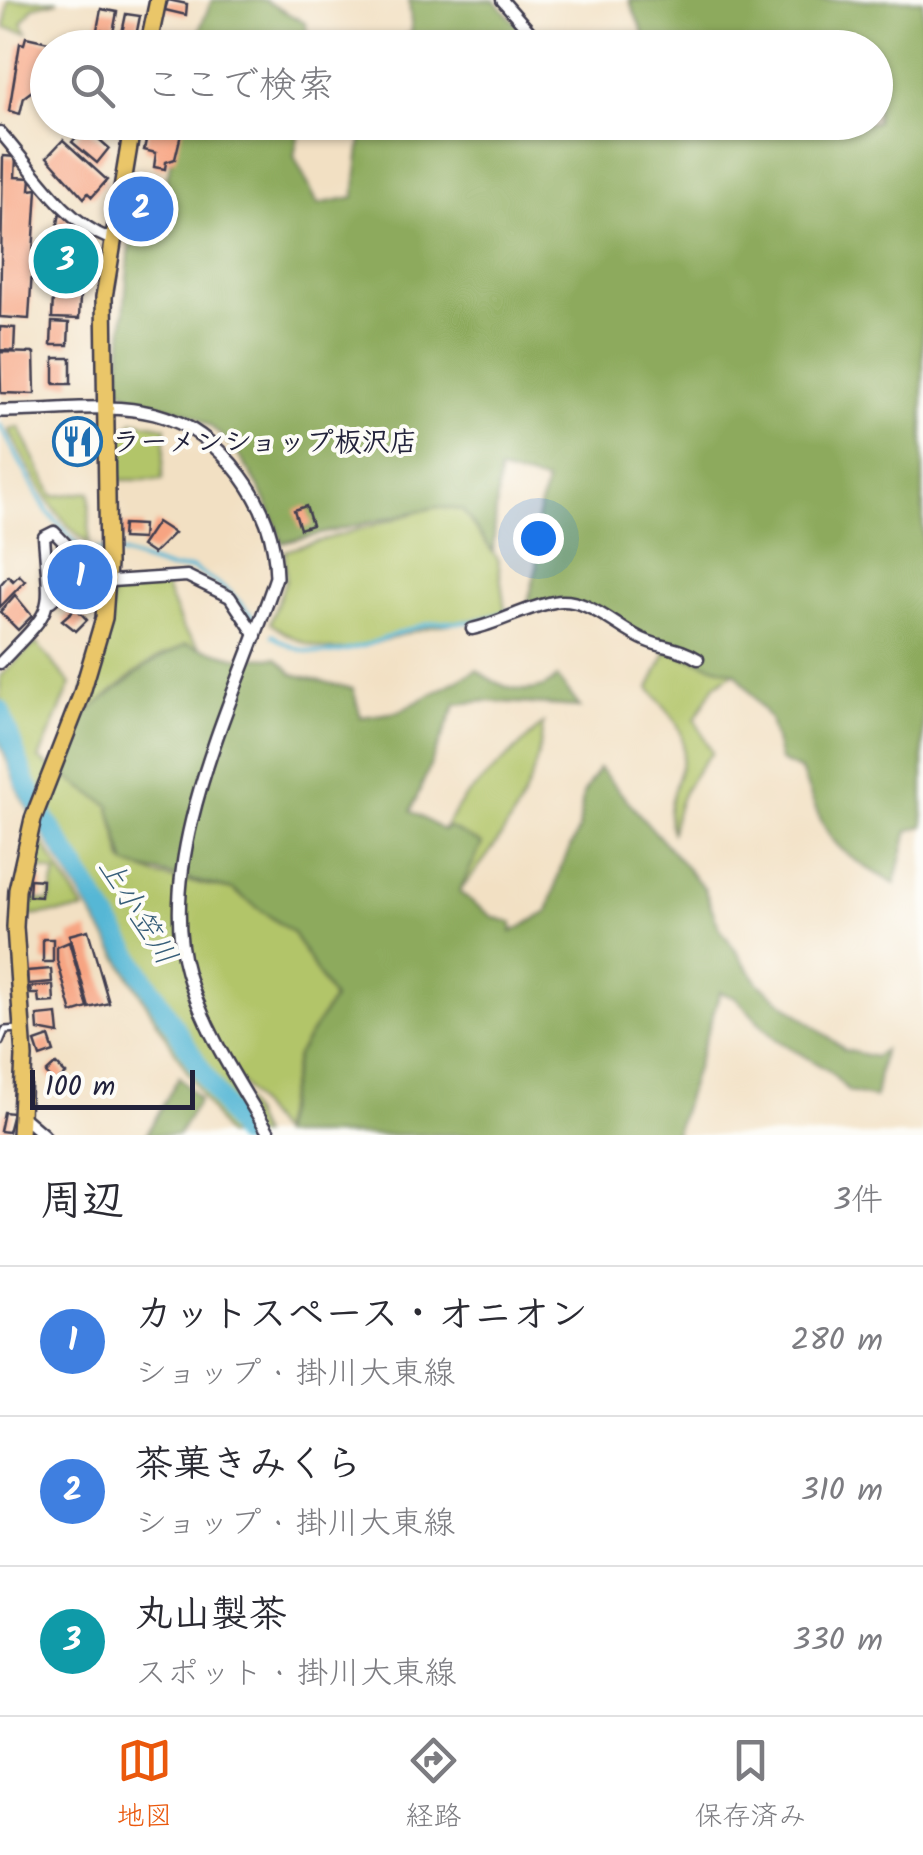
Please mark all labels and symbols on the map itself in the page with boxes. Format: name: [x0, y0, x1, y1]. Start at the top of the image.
pin: 2: [108, 172, 174, 246]
pin: 3: [34, 224, 98, 298]
restaurant icon: ラーメンショップ板沢店: [51, 415, 103, 467]
place label: ラーメンショップ板沢店: [112, 421, 418, 466]
your location: [513, 513, 564, 564]
pin: 1: [48, 540, 112, 614]
water label: 上小笠川: [84, 848, 188, 976]
scale bar: [30, 1065, 195, 1110]

